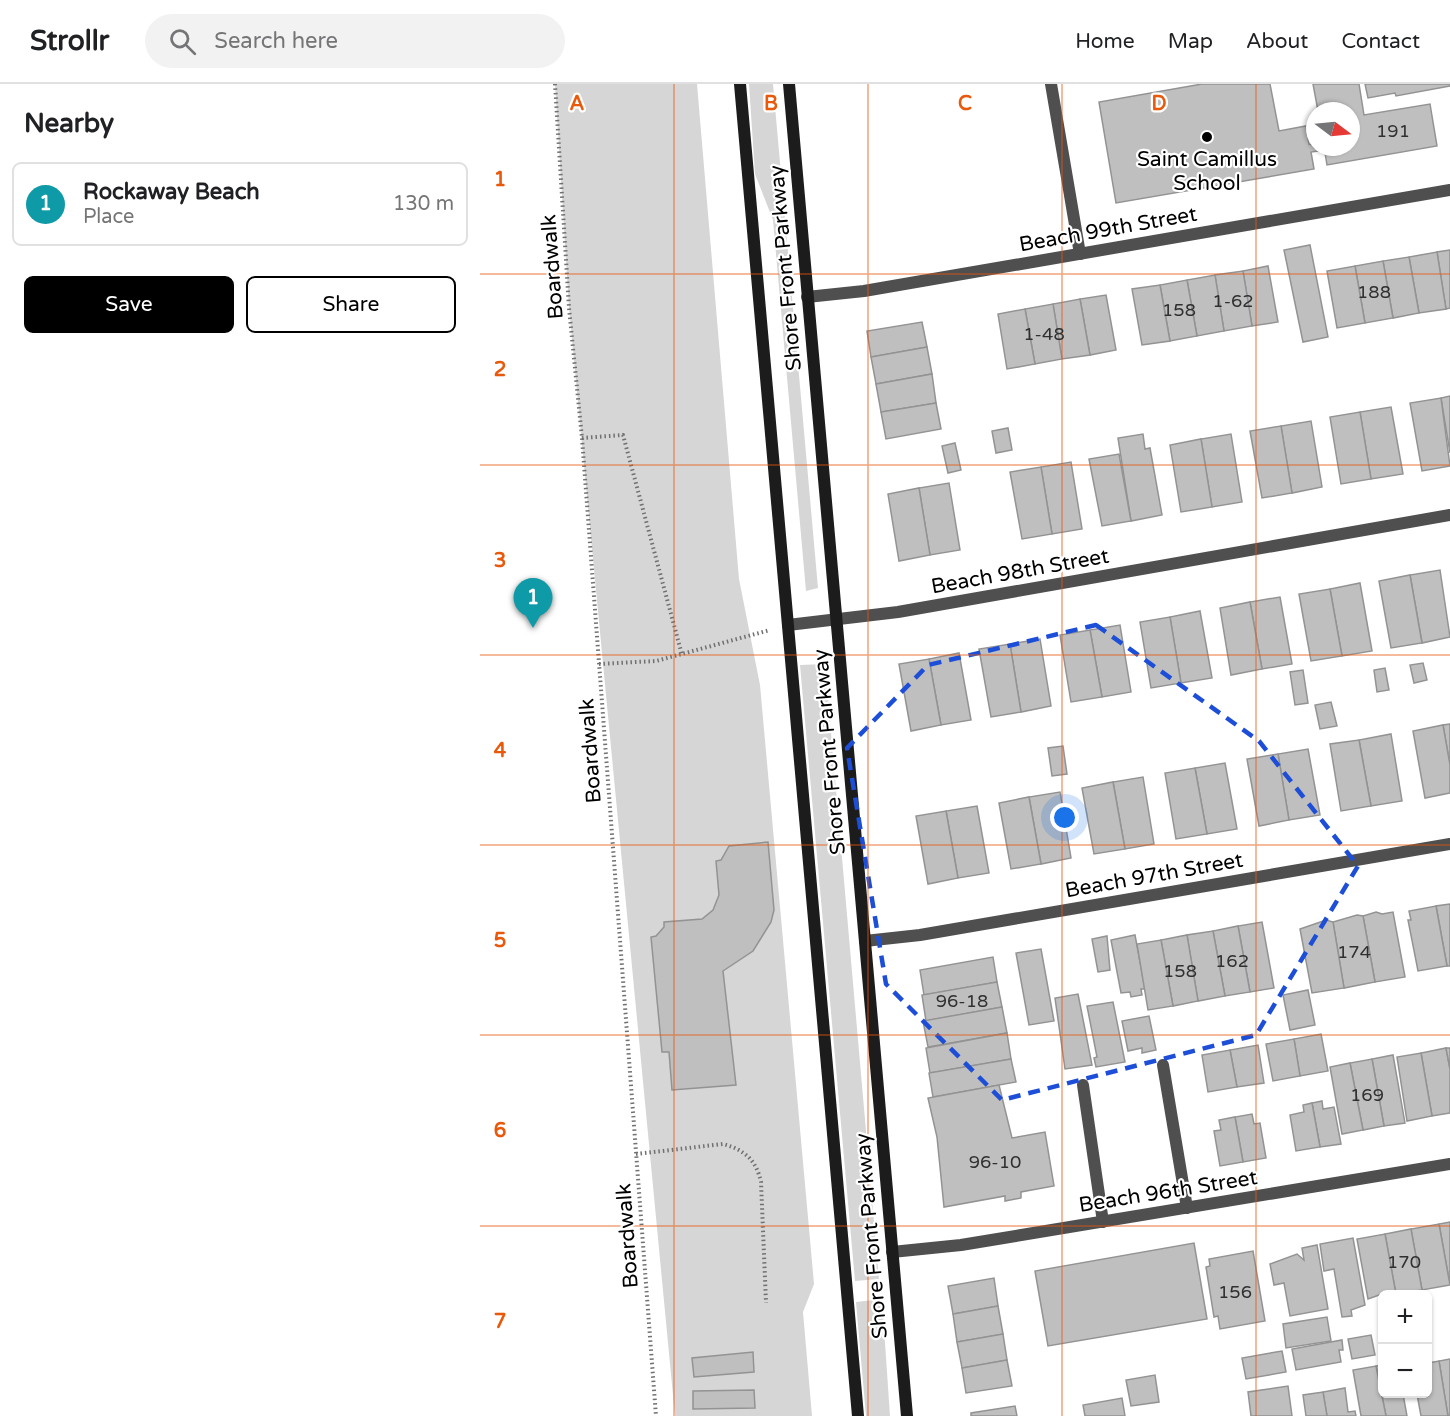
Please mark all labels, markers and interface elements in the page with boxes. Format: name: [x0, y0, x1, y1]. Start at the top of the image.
search box: [145, 14, 565, 68]
text: Strollr: [30, 24, 109, 58]
icon: search: [166, 25, 199, 58]
text: Search here: [214, 28, 338, 54]
text: Home: [1075, 29, 1135, 54]
text: Map: [1168, 29, 1213, 54]
text: About: [1246, 29, 1308, 54]
text: Contact: [1341, 29, 1420, 54]
text: A: [570, 92, 585, 116]
text: B: [764, 92, 778, 116]
text: C: [958, 92, 972, 116]
text: D: [1151, 92, 1167, 116]
north arrow: [1306, 102, 1360, 156]
text: Nearby: [24, 108, 114, 139]
house number: 191: [1376, 120, 1410, 142]
marker: Saint Camillus School: [1200, 130, 1214, 144]
place label: Saint Camillus School: [1137, 147, 1277, 196]
street label: Shore Front Parkway: [764, 164, 807, 372]
text: 1: [494, 168, 506, 192]
text: Rockaway Beach: [83, 179, 260, 205]
text: 1: [39, 192, 52, 216]
text: 130 m: [393, 192, 454, 216]
street label: Beach 99th Street: [1017, 202, 1199, 257]
text: Place: [83, 205, 134, 229]
street label: Boardwalk: [536, 214, 569, 320]
button: Save: [24, 276, 234, 333]
button: Share: [246, 276, 456, 333]
house number: 188: [1357, 281, 1391, 303]
house number: 1-62: [1212, 290, 1254, 312]
house number: 158: [1162, 299, 1196, 321]
house number: 1-48: [1023, 323, 1065, 345]
text: 2: [494, 358, 506, 382]
street label: Beach 98th Street: [929, 544, 1111, 599]
text: 3: [494, 549, 506, 573]
pin: 1: [514, 578, 552, 628]
street label: Shore Front Parkway: [808, 648, 851, 856]
street label: Boardwalk: [574, 698, 607, 804]
text: 4: [494, 739, 507, 763]
your location: [1050, 803, 1079, 832]
street label: Beach 97th Street: [1063, 848, 1245, 903]
text: 5: [494, 929, 506, 953]
house number: 174: [1337, 941, 1371, 963]
house number: 162: [1215, 950, 1249, 972]
house number: 158: [1163, 960, 1197, 982]
house number: 96-18: [936, 990, 988, 1012]
house number: 169: [1350, 1084, 1384, 1106]
text: 6: [494, 1119, 506, 1143]
street label: Shore Front Parkway: [850, 1132, 893, 1340]
house number: 96-10: [969, 1151, 1021, 1173]
street label: Beach 96th Street: [1077, 1165, 1259, 1218]
street label: Boardwalk: [611, 1183, 644, 1289]
house number: 170: [1387, 1251, 1421, 1273]
house number: 156: [1218, 1281, 1252, 1303]
map controls: [1378, 1290, 1432, 1398]
button: +: [1378, 1290, 1432, 1344]
text: 7: [494, 1310, 506, 1334]
button: −: [1378, 1344, 1432, 1398]

